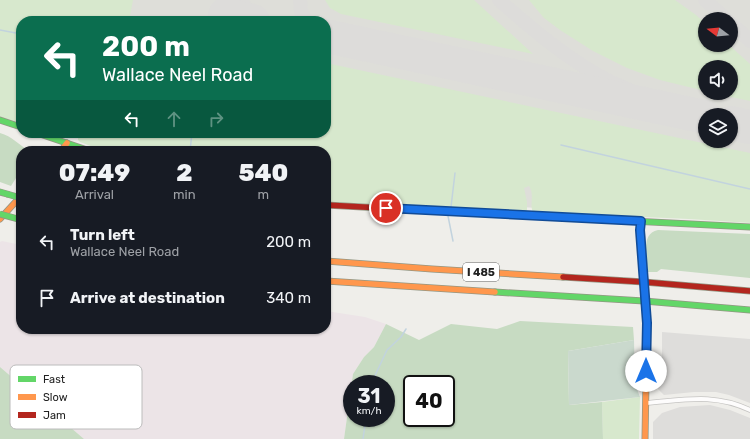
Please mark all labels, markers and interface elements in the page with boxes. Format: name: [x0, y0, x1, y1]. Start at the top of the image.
north arrow: [698, 12, 738, 52]
map controls: [698, 12, 738, 148]
text: 200 m: [102, 30, 190, 63]
icon: left: [36, 32, 88, 84]
button: sound: [698, 60, 738, 100]
text: Wallace Neel Road: [102, 64, 253, 86]
icon: left: [121, 108, 143, 130]
icon: ahead: [163, 108, 185, 130]
icon: right: [205, 108, 227, 130]
button: layers: [698, 108, 738, 148]
text: 07:49: [59, 159, 130, 187]
text: 2: [176, 159, 192, 187]
text: 540: [238, 159, 288, 187]
text: Arrival: [75, 187, 114, 202]
text: min: [173, 187, 196, 202]
text: m: [258, 187, 269, 202]
pin: [369, 191, 403, 225]
icon: arrive: [375, 197, 397, 219]
text: Turn left: [70, 226, 135, 244]
icon: left: [36, 231, 58, 253]
text: 200 m: [266, 233, 311, 251]
text: Wallace Neel Road: [70, 244, 179, 259]
road number: I 485: [463, 263, 499, 281]
icon: arrive: [36, 287, 58, 309]
text: Arrive at destination: [70, 289, 225, 307]
text: 340 m: [266, 289, 311, 307]
position arrow: [625, 350, 667, 392]
legend: [10, 365, 142, 429]
text: Fast: [43, 373, 66, 386]
speed limit sign: 40: [403, 375, 455, 427]
text: 31: [358, 384, 380, 408]
text: Slow: [43, 391, 68, 404]
text: km/h: [357, 405, 381, 417]
text: Jam: [43, 409, 66, 422]

